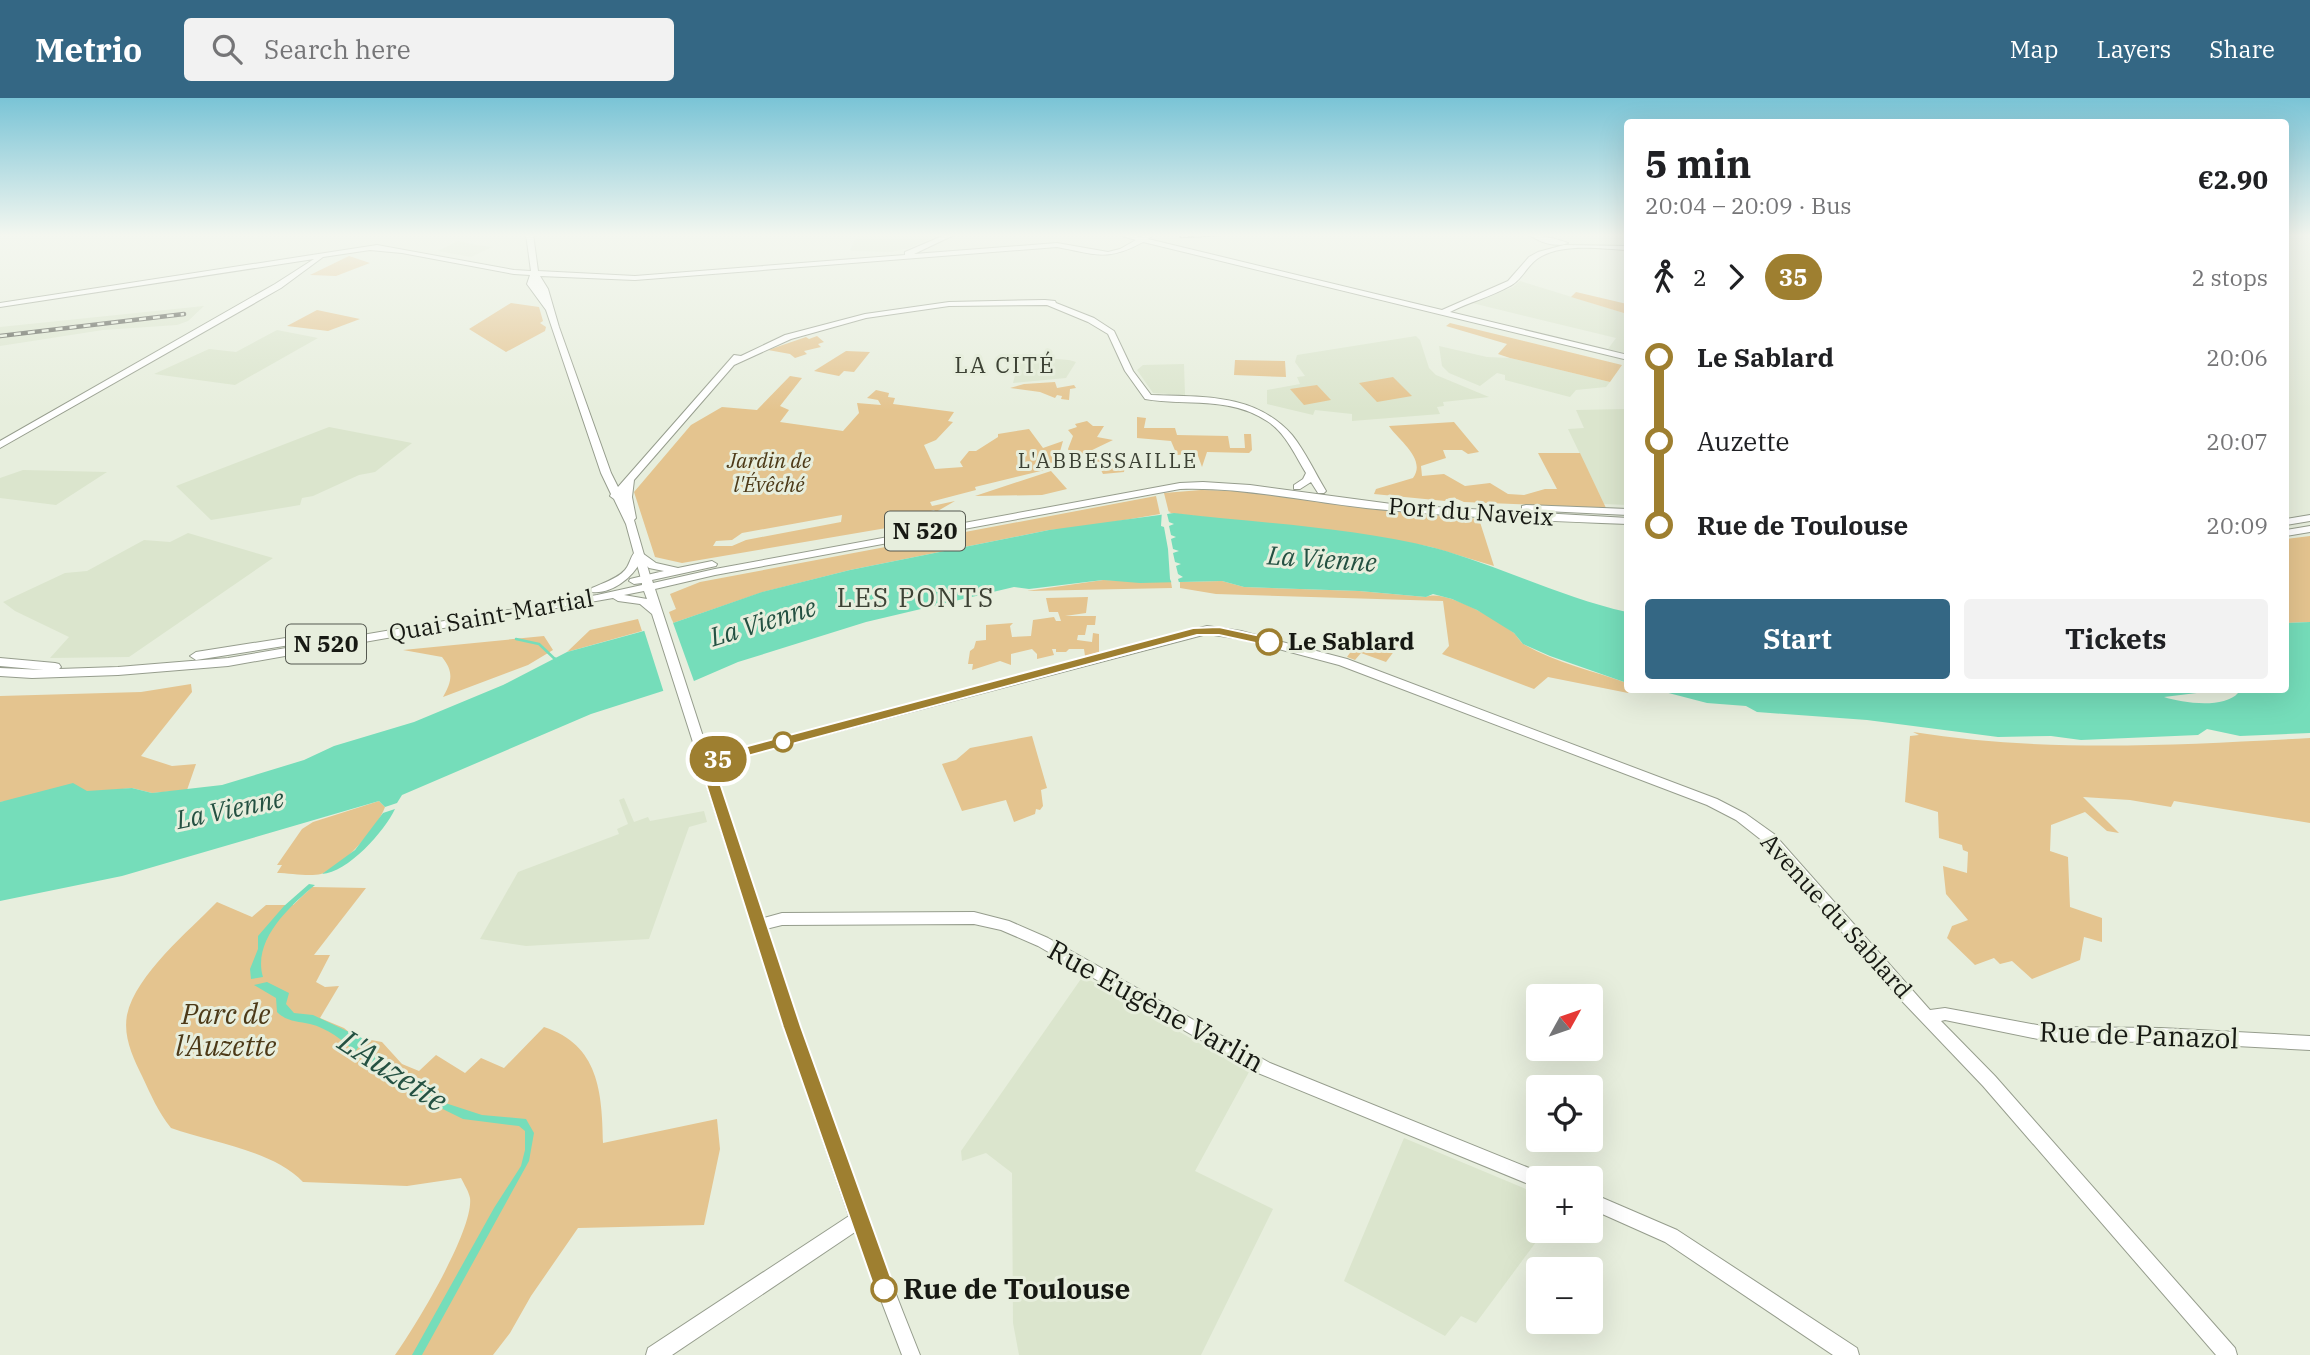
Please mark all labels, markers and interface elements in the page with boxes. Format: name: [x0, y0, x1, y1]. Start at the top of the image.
search box: [184, 18, 674, 81]
text: Metrio: [35, 28, 142, 71]
icon: search: [208, 30, 246, 68]
text: Search here: [264, 32, 411, 66]
text: Map: [2010, 33, 2058, 65]
text: Layers: [2096, 33, 2171, 65]
text: Share: [2209, 33, 2275, 65]
text: 5 min: [1645, 139, 1751, 188]
text: €2.90: [2198, 162, 2268, 196]
text: 20:04 – 20:09 · Bus: [1645, 190, 1852, 220]
icon: walk: [1645, 258, 1683, 296]
icon: forward: [1717, 258, 1755, 296]
text: 35: [1779, 261, 1808, 293]
text: 2: [1693, 262, 1707, 292]
text: 2 stops: [2191, 262, 2268, 292]
text: Le Sablard: [1697, 340, 1834, 374]
text: 20:06: [2206, 342, 2268, 372]
district label: LA CITÉ: [954, 349, 1056, 379]
text: Auzette: [1697, 424, 1789, 458]
text: 20:07: [2206, 426, 2268, 456]
park label: Jardin de l'Évêché: [726, 446, 812, 498]
district label: L'ABBESSAILLE: [1018, 446, 1198, 474]
street label: Port du Naveix: [1387, 489, 1555, 533]
text: Rue de Toulouse: [1697, 508, 1908, 542]
text: 20:09: [2206, 510, 2268, 540]
road number: N 520: [885, 512, 965, 550]
water label: La Vienne: [1265, 537, 1378, 579]
district label: LES PONTS: [837, 580, 995, 614]
street label: Quai Saint-Martial: [386, 581, 596, 649]
water label: La Vienne: [704, 589, 820, 654]
button: Start: [1645, 599, 1950, 679]
button: Tickets: [1964, 599, 2268, 679]
road number: N 520: [286, 624, 366, 664]
place label: Le Sablard: [1288, 625, 1414, 657]
marker: Le Sablard: [1256, 629, 1282, 655]
unlabelled marker: [773, 732, 793, 752]
line badge: 35: [686, 736, 750, 782]
text: 35: [704, 743, 732, 775]
water label: La Vienne: [172, 780, 287, 836]
street label: Avenue du Sablard: [1754, 826, 1919, 1005]
street label: Rue Eugène Varlin: [1042, 931, 1271, 1080]
north arrow: [1526, 984, 1603, 1060]
map controls: [1526, 984, 1603, 1334]
park label: Parc de l'Auzette: [176, 995, 277, 1064]
street label: Rue de Panazol: [2039, 1013, 2239, 1056]
water label: L'Auzette: [330, 1019, 456, 1121]
button: locate: [1526, 1075, 1603, 1152]
button: +: [1526, 1166, 1603, 1243]
button: −: [1526, 1257, 1603, 1334]
place label: Rue de Toulouse: [903, 1270, 1130, 1307]
marker: Rue de Toulouse: [871, 1276, 897, 1302]

